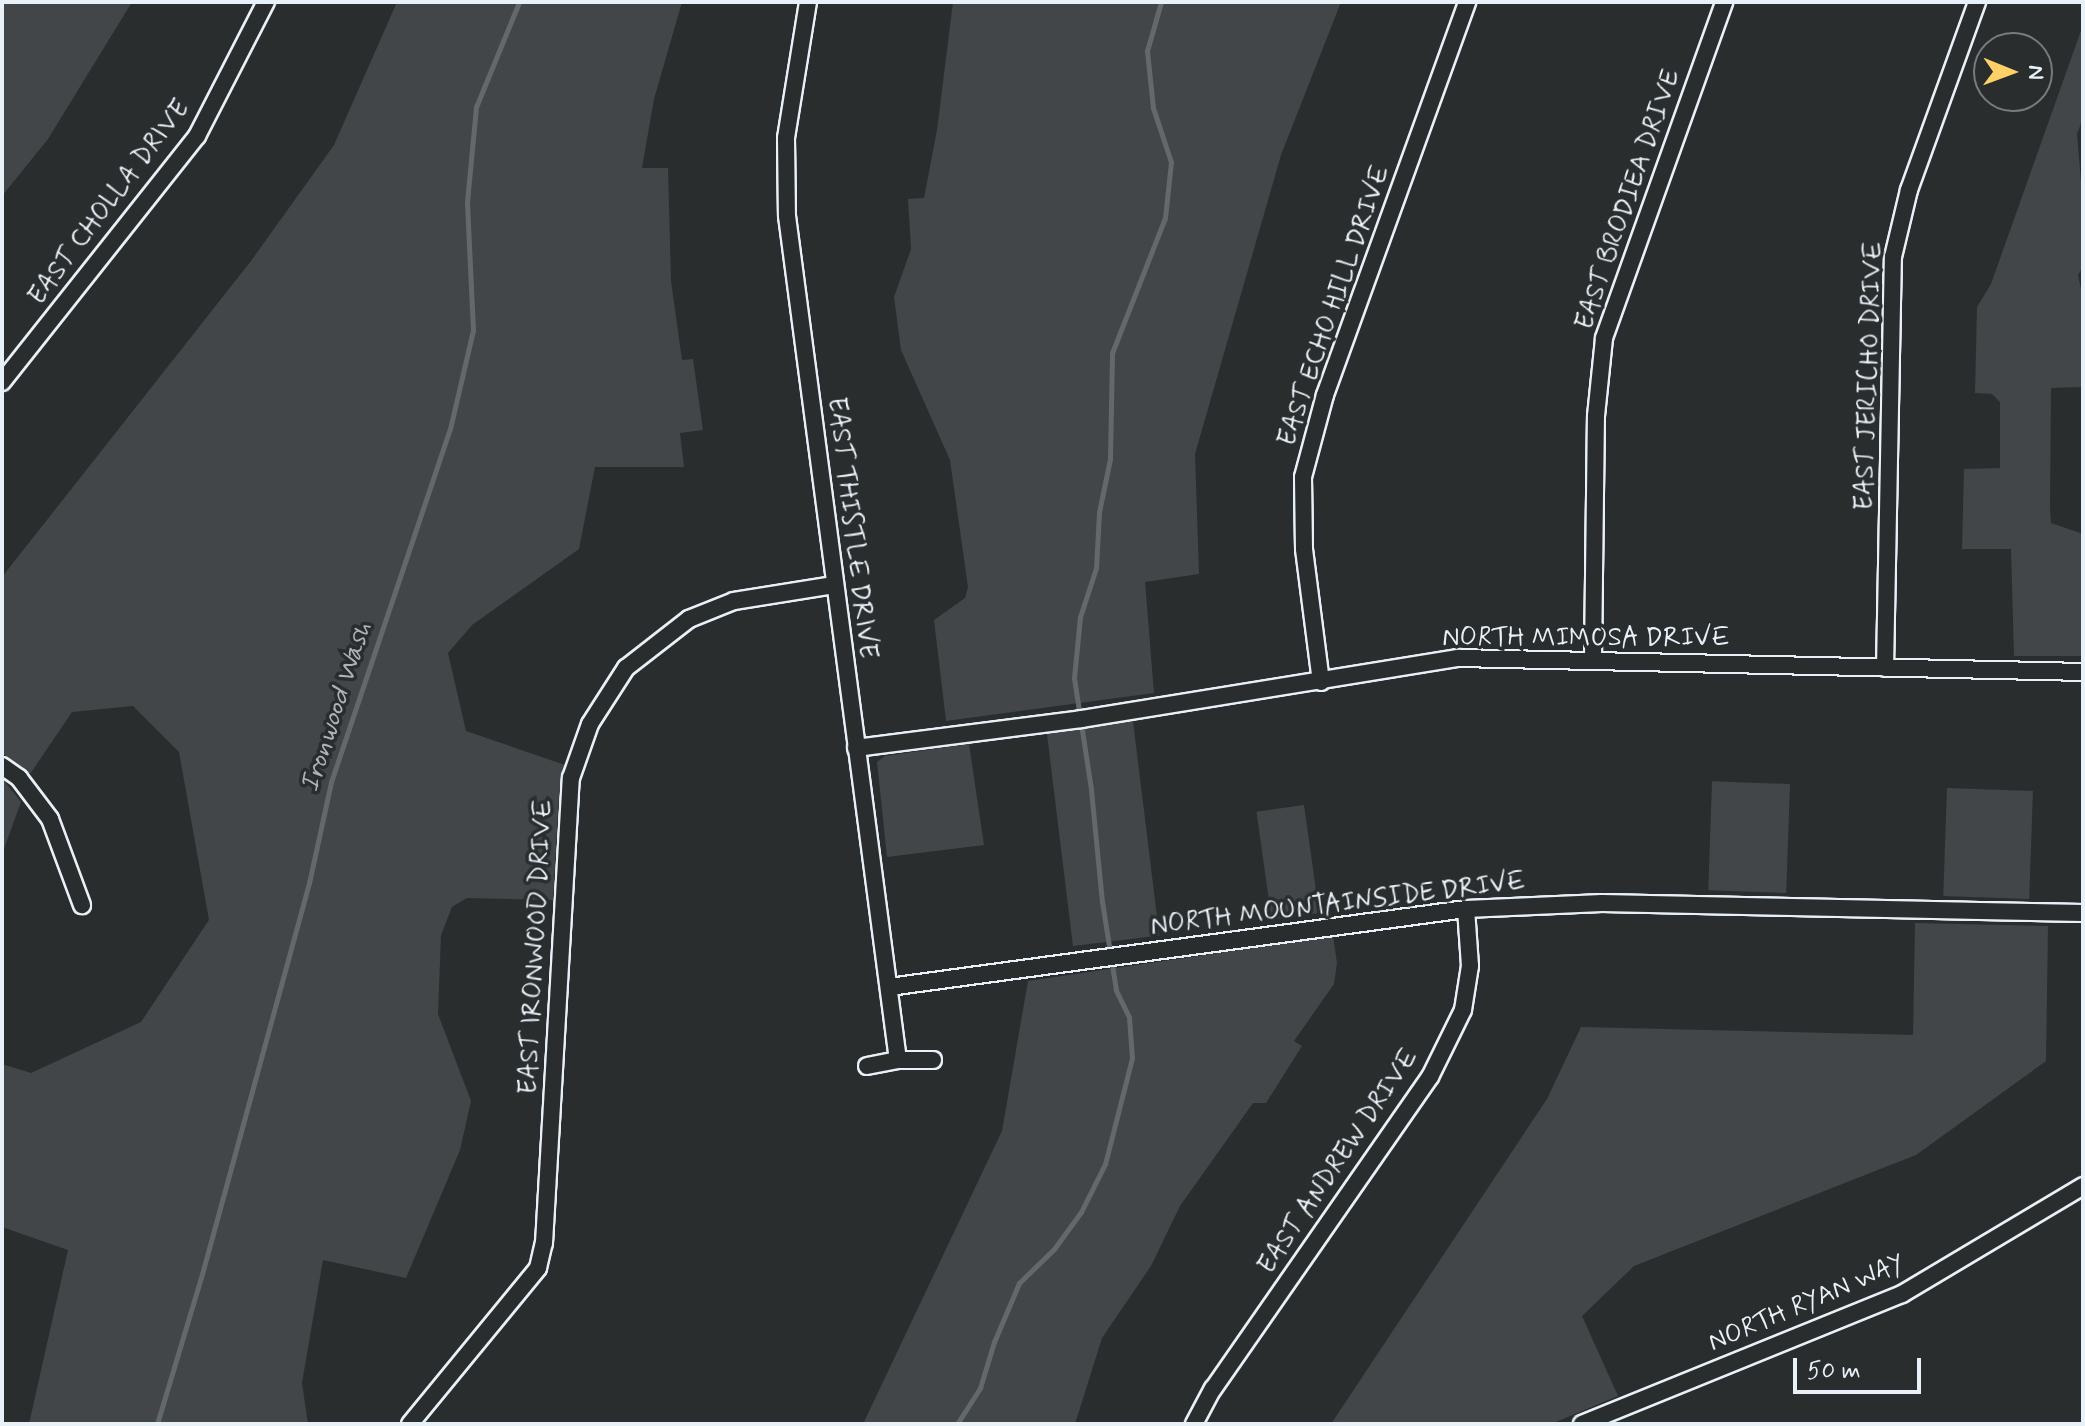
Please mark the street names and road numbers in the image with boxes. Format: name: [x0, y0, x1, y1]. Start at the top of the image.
street label: EAST BRODIEA DRIVE: [1569, 64, 1689, 336]
street label: EAST CHOLLA DRIVE: [19, 90, 201, 316]
street label: EAST ECHO HILL DRIVE: [1273, 162, 1397, 450]
street label: EAST JERICHO DRIVE: [1850, 240, 1890, 512]
street label: EAST THISTLE DRIVE: [819, 394, 883, 662]
street label: NORTH MIMOSA DRIVE: [1441, 623, 1731, 655]
street label: EAST IRONWOOD DRIVE: [514, 797, 560, 1097]
street label: NORTH MOUNTAINSIDE DRIVE: [1148, 866, 1528, 944]
street label: EAST ANDREW DRIVE: [1250, 1040, 1428, 1284]
street label: NORTH RYAN WAY: [1703, 1248, 1911, 1360]

